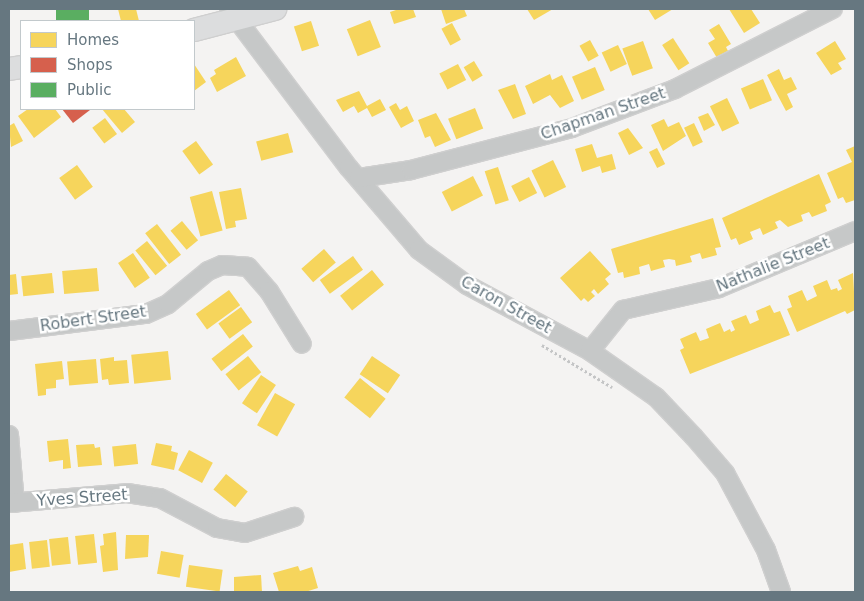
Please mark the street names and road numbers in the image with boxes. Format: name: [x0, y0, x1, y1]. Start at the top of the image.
street label: Chapman Street: [538, 84, 668, 144]
street label: Nathalie Street: [714, 234, 832, 296]
street label: Caron Street: [457, 272, 555, 338]
street label: Robert Street: [39, 302, 147, 336]
street label: Yves Street: [36, 485, 128, 511]

